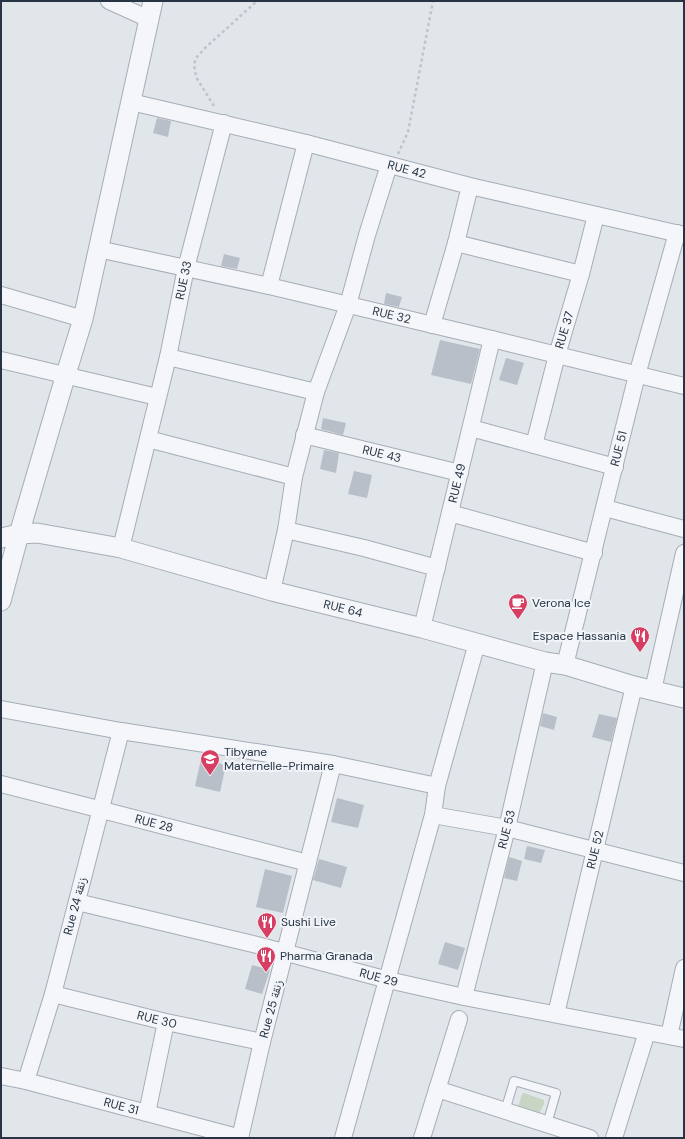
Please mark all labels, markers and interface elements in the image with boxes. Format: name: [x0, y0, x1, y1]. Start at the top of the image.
street label: RUE 42: [386, 157, 428, 182]
street label: RUE 33: [172, 259, 196, 301]
street label: RUE 32: [371, 303, 413, 327]
street label: RUE 37: [551, 309, 578, 351]
street label: RUE 51: [607, 429, 631, 468]
street label: RUE 43: [361, 441, 403, 466]
street label: RUE 49: [445, 462, 470, 504]
cafe icon: Verona Ice: [507, 592, 529, 620]
place label: Verona Ice: [532, 595, 591, 611]
street label: RUE 64: [322, 596, 364, 621]
restaurant icon: Espace Hassania: [629, 625, 651, 653]
place label: Espace Hassania: [533, 628, 626, 644]
place label: Tibyane Maternelle-Primaire: [224, 744, 334, 774]
school or university icon: Tibyane Maternelle-Primaire: [199, 748, 221, 776]
street label: RUE 53: [494, 808, 519, 850]
street label: RUE 28: [133, 811, 175, 836]
street label: RUE 52: [583, 829, 607, 870]
street label: Rue 24 زنقة: [60, 875, 90, 937]
restaurant icon: Sushi Live: [256, 911, 278, 939]
place label: Sushi Live: [281, 914, 336, 930]
restaurant icon: Pharma Granada: [255, 945, 277, 973]
place label: Pharma Granada: [280, 948, 373, 964]
street label: RUE 29: [358, 965, 400, 990]
street label: Rue 25 زنقة: [256, 978, 287, 1040]
street label: RUE 30: [135, 1007, 178, 1032]
street label: RUE 31: [102, 1094, 140, 1119]

